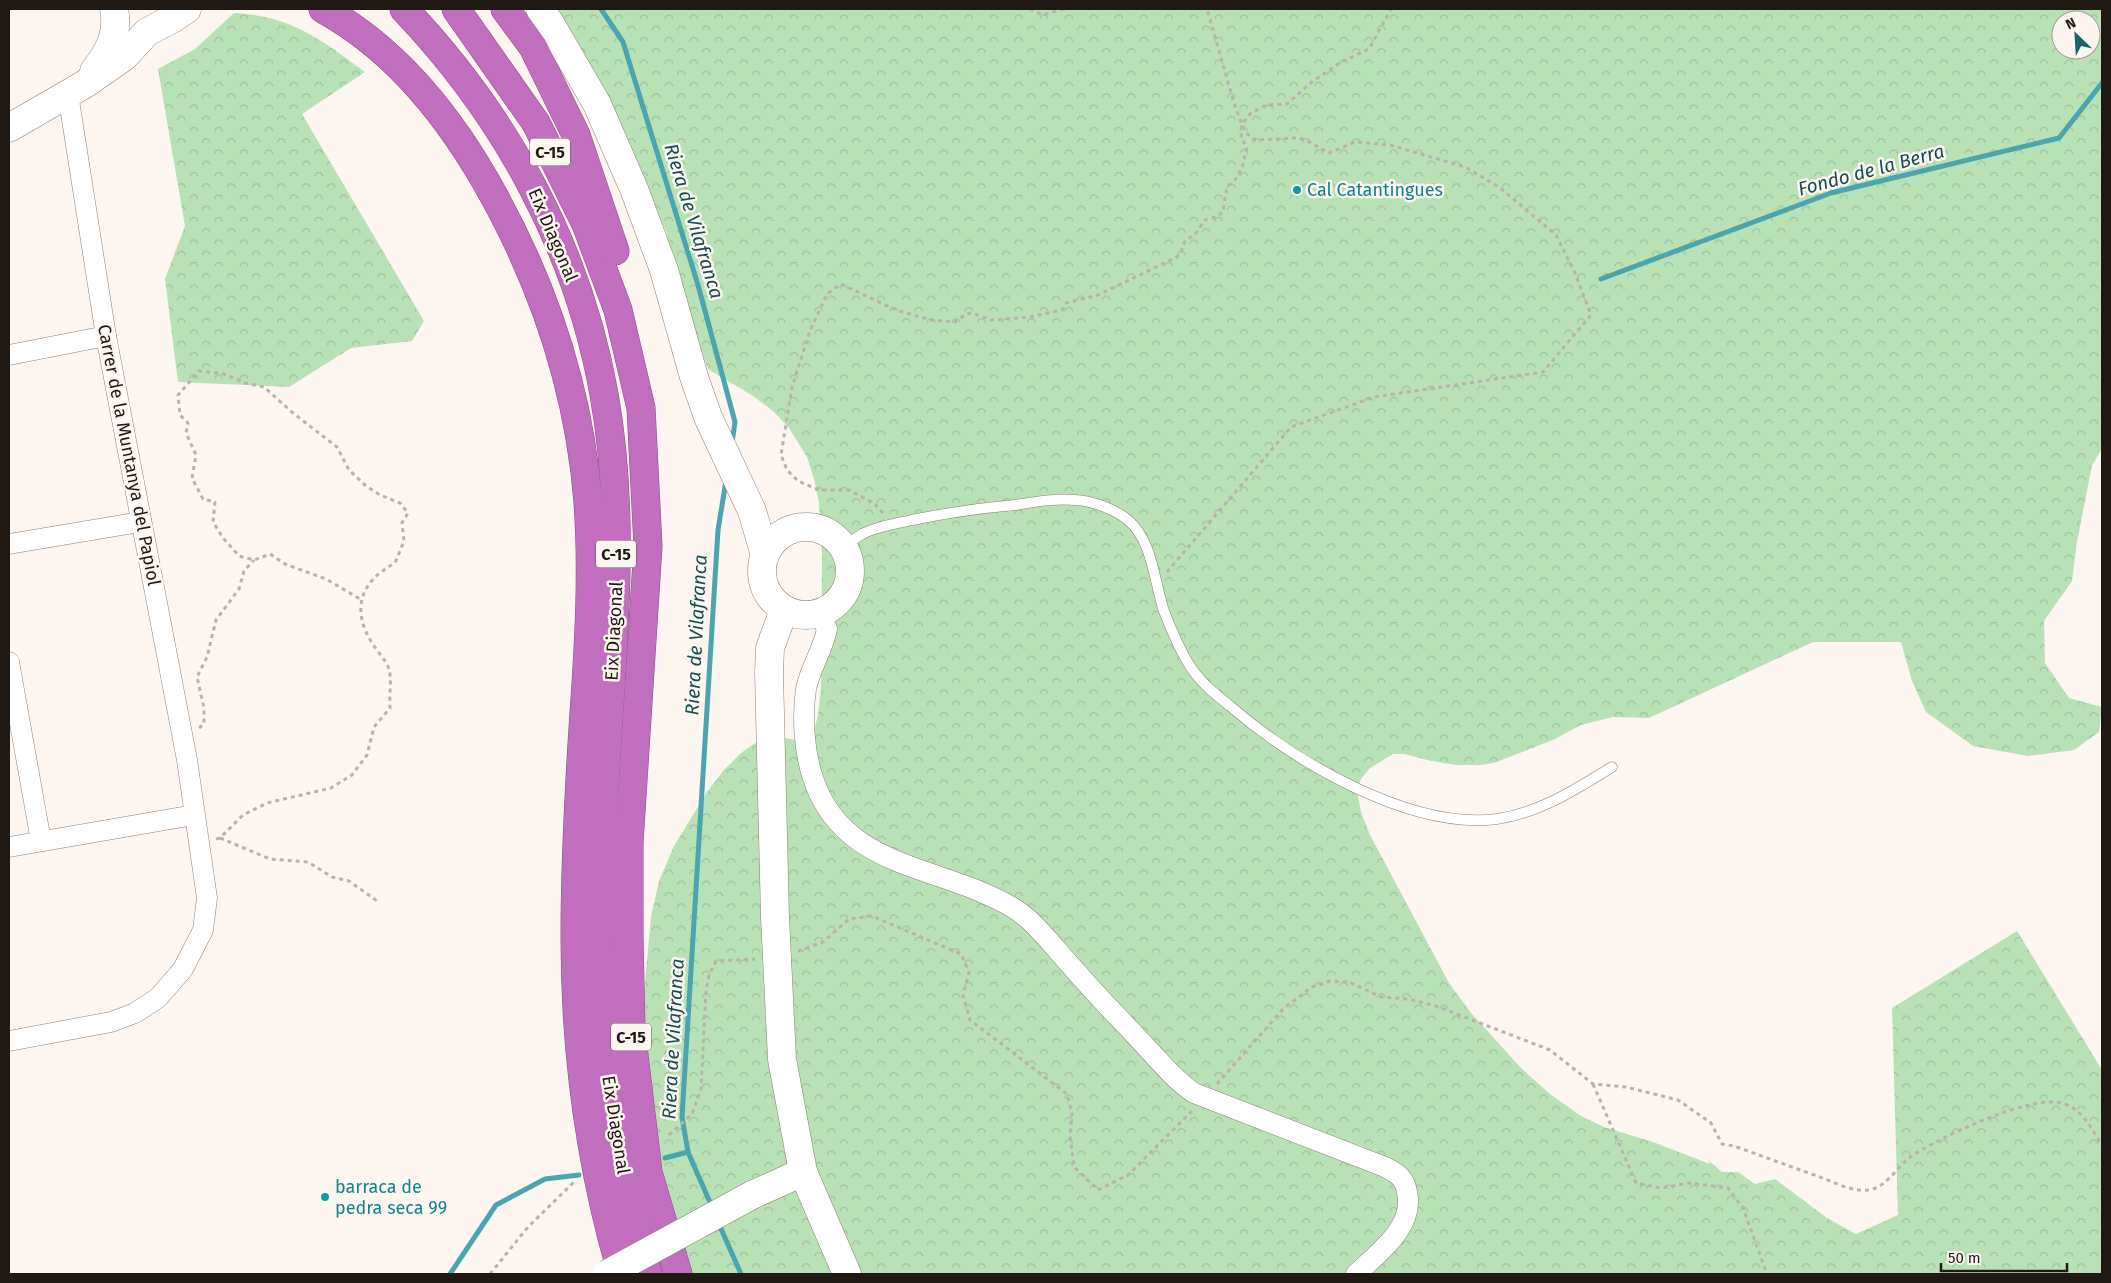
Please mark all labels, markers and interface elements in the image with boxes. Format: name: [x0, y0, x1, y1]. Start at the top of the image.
north arrow: [2051, 10, 2101, 60]
text: N: [2063, 14, 2079, 33]
road number: C-15: [530, 138, 570, 166]
water label: Fondo de la Berra: [1795, 139, 1947, 201]
water label: Riera de Vilafranca: [659, 141, 729, 301]
place label: Cal Catantingues: [1307, 179, 1443, 201]
marker: Cal Catantingues: [1291, 184, 1303, 196]
street label: Eix Diagonal: [523, 185, 583, 285]
street label: Carrer de la Muntanya del Papiol: [93, 322, 165, 588]
road number: C-15: [596, 540, 636, 568]
water label: Riera de Vilafranca: [680, 554, 712, 716]
street label: Eix Diagonal: [600, 581, 628, 681]
water label: Riera de Vilafranca: [657, 958, 689, 1120]
road number: C-15: [611, 1024, 651, 1050]
street label: Eix Diagonal: [597, 1074, 635, 1176]
place label: barraca de pedra seca 99: [335, 1176, 447, 1219]
marker: barraca de pedra seca 99: [319, 1191, 331, 1203]
scale bar: [1941, 1240, 2067, 1272]
text: 50 m: [1948, 1249, 1981, 1267]

